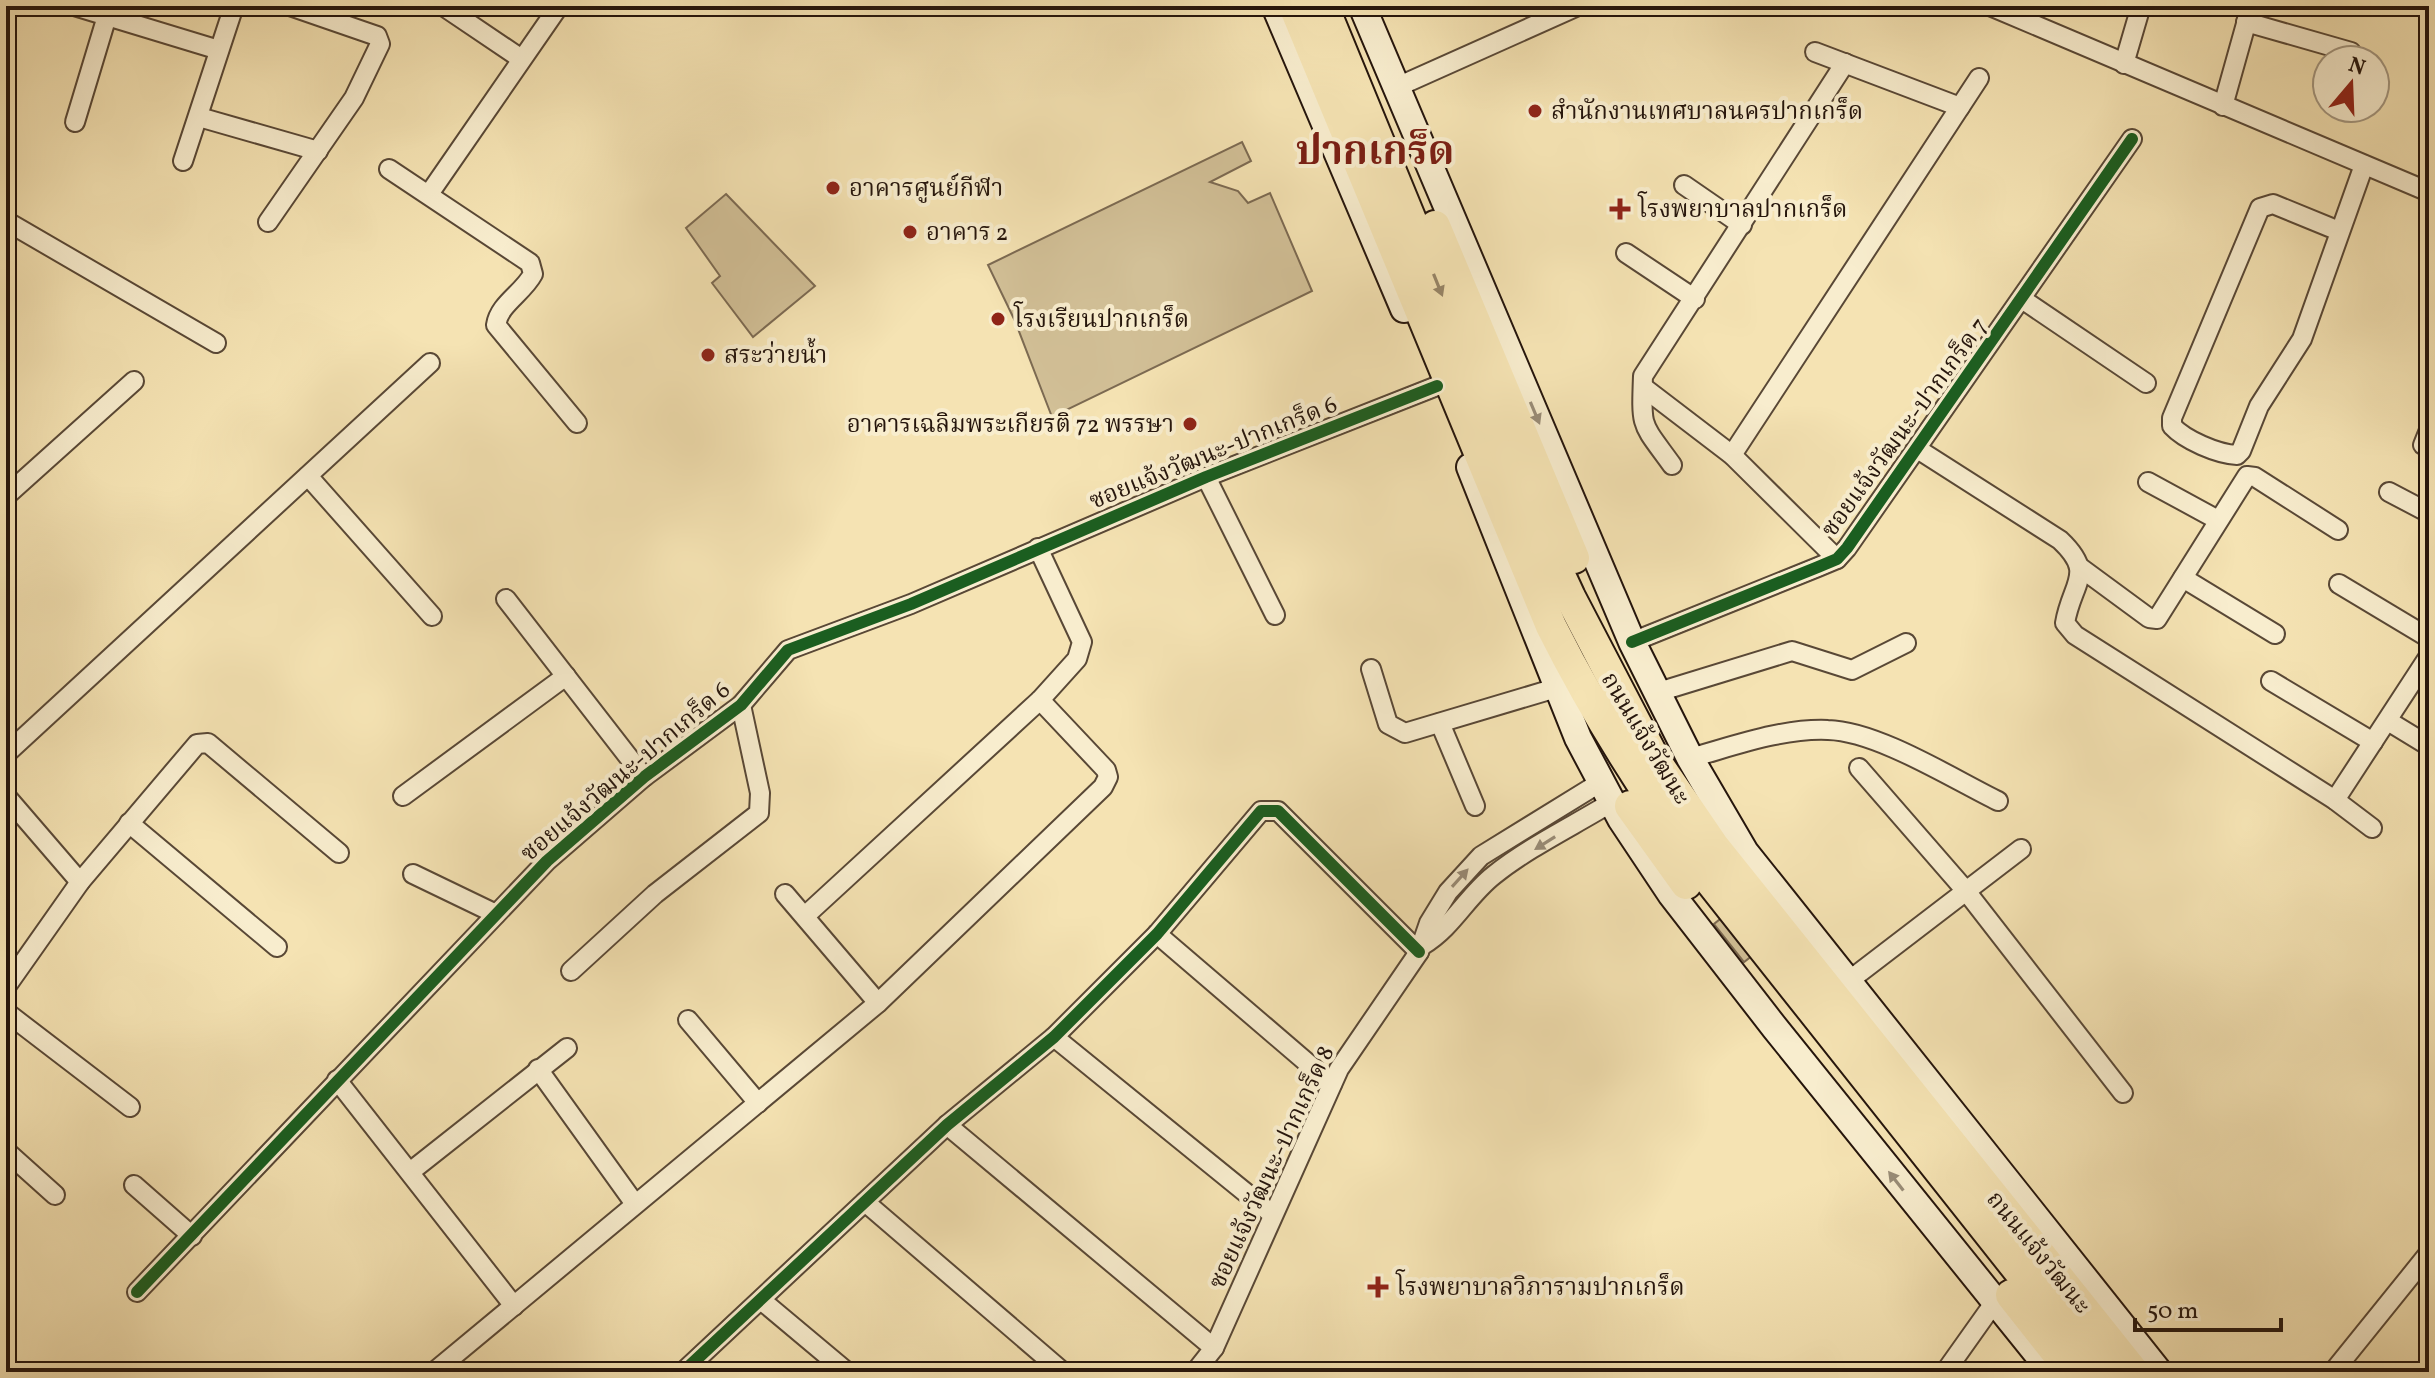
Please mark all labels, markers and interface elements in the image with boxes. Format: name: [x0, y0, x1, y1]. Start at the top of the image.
north arrow: [2311, 44, 2391, 124]
text: N: [2344, 50, 2369, 85]
place label: สำนักงานเทศบาลนครปากเกร็ด: [1551, 96, 1863, 130]
marker: สำนักงานเทศบาลนครปากเกร็ด: [1526, 102, 1544, 120]
district label: ปากเกร็ด: [1296, 126, 1454, 182]
place label: อาคารศูนย์กีฬา: [849, 172, 1003, 207]
marker: อาคารศูนย์กีฬา: [824, 179, 842, 197]
place label: โรงพยาบาลปากเกร็ด: [1637, 191, 1847, 228]
marker: โรงพยาบาลปากเกร็ด: [1609, 198, 1631, 220]
place label: อาคาร 2: [926, 217, 1008, 251]
marker: อาคาร 2: [901, 223, 919, 241]
one-way arrow: [1431, 273, 1444, 297]
place label: โรงเรียนปากเกร็ด: [1013, 301, 1189, 338]
marker: โรงเรียนปากเกร็ด: [989, 310, 1007, 328]
street label: ซอยแจ้งวัฒนะ-ปากเกร็ด 7: [1814, 311, 1997, 545]
place label: สระว่ายน้ำ: [724, 337, 827, 374]
marker: สระว่ายน้ำ: [699, 346, 717, 364]
street label: ซอยแจ้งวัฒนะ-ปากเกร็ด 6: [1085, 389, 1343, 519]
one-way arrow: [1528, 401, 1541, 425]
place label: อาคารเฉลิมพระเกียรติ 72 พรรษา: [847, 409, 1174, 443]
marker: อาคารเฉลิมพระเกียรติ 72 พรรษา: [1181, 415, 1199, 433]
street label: ถนนแจ้งวัฒนะ: [1591, 666, 1697, 812]
street label: ซอยแจ้งวัฒนะ-ปากเกร็ด 6: [514, 674, 739, 871]
one-way arrow: [1534, 836, 1556, 850]
one-way arrow: [1451, 869, 1468, 889]
street label: ซอยแจ้งวัฒนะ-ปากเกร็ด 8: [1201, 1041, 1344, 1295]
one-way arrow: [1888, 1171, 1905, 1191]
street label: ถนนแจ้งวัฒนะ: [1977, 1185, 2098, 1322]
place label: โรงพยาบาลวิภารามปากเกร็ด: [1395, 1269, 1685, 1306]
marker: โรงพยาบาลวิภารามปากเกร็ด: [1367, 1276, 1389, 1298]
scale bar: [2135, 1282, 2281, 1332]
text: 50 m: [2147, 1295, 2199, 1329]

